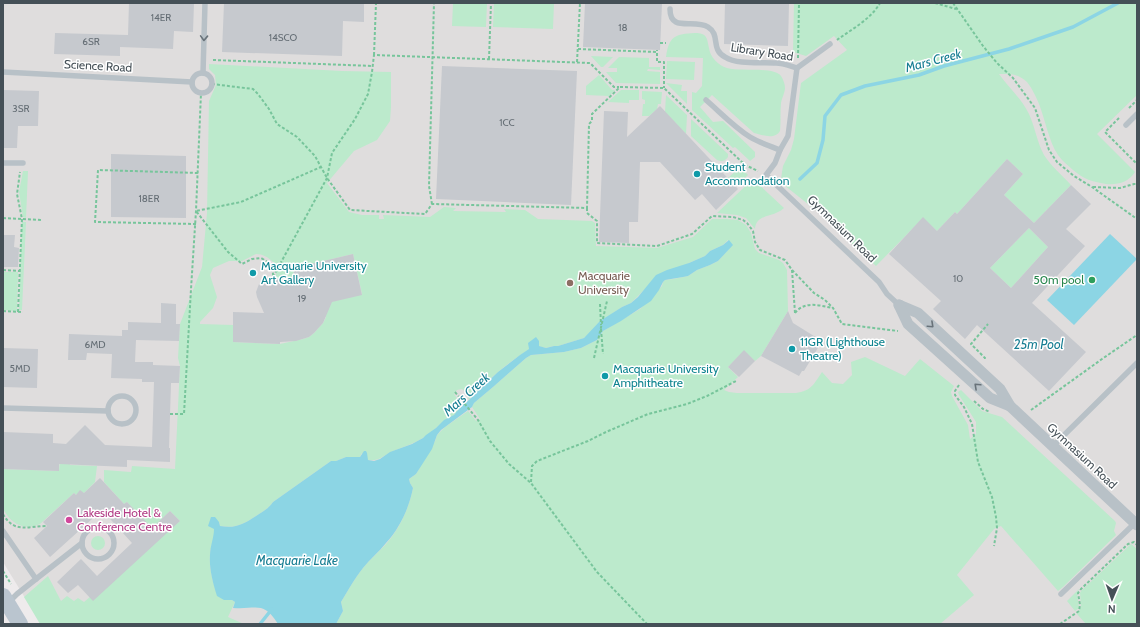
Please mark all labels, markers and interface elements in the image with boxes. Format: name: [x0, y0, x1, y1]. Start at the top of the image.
house number: 14ER: [151, 11, 171, 24]
house number: 18: [618, 21, 628, 34]
house number: 14SCO: [269, 31, 298, 44]
house number: 6SR: [82, 35, 100, 48]
one-way arrow: [200, 35, 208, 41]
street label: Library Road: [730, 39, 794, 64]
water label: Mars Creek: [902, 45, 963, 75]
street label: Science Road: [64, 56, 132, 75]
house number: 3SR: [12, 102, 30, 115]
house number: 1CC: [499, 116, 515, 129]
place label: Student Accommodation: [705, 159, 790, 188]
marker: Student Accommodation: [692, 169, 702, 179]
house number: 18ER: [139, 192, 159, 205]
street label: Gymnasium Road: [805, 192, 880, 265]
place label: Macquarie University Art Gallery: [261, 258, 367, 287]
marker: Macquarie University Art Gallery: [248, 268, 258, 278]
place label: Macquarie University: [578, 268, 630, 297]
house number: 10: [953, 272, 963, 285]
place label: 50m pool: [1033, 272, 1084, 287]
marker: 50m pool: [1087, 275, 1097, 285]
marker: Macquarie University: [565, 278, 575, 288]
house number: 19: [298, 292, 307, 305]
one-way arrow: [927, 320, 934, 327]
place label: 11GR (Lighthouse Theatre): [800, 334, 885, 363]
water label: 25m Pool: [1013, 336, 1064, 352]
house number: 6MD: [84, 338, 106, 351]
marker: 11GR (Lighthouse Theatre): [787, 344, 797, 354]
place label: Macquarie University Amphitheatre: [613, 361, 719, 390]
house number: 5MD: [10, 362, 30, 375]
water label: Mars Creek: [439, 369, 493, 420]
marker: Macquarie University Amphitheatre: [600, 371, 610, 381]
one-way arrow: [974, 384, 982, 391]
street label: Gymnasium Road: [1044, 419, 1120, 492]
place label: Lakeside Hotel & Conference Centre: [77, 505, 172, 534]
marker: Lakeside Hotel & Conference Centre: [64, 515, 74, 525]
water label: Macquarie Lake: [255, 552, 338, 568]
north arrow: [1092, 579, 1132, 619]
text: N: [1108, 602, 1116, 616]

